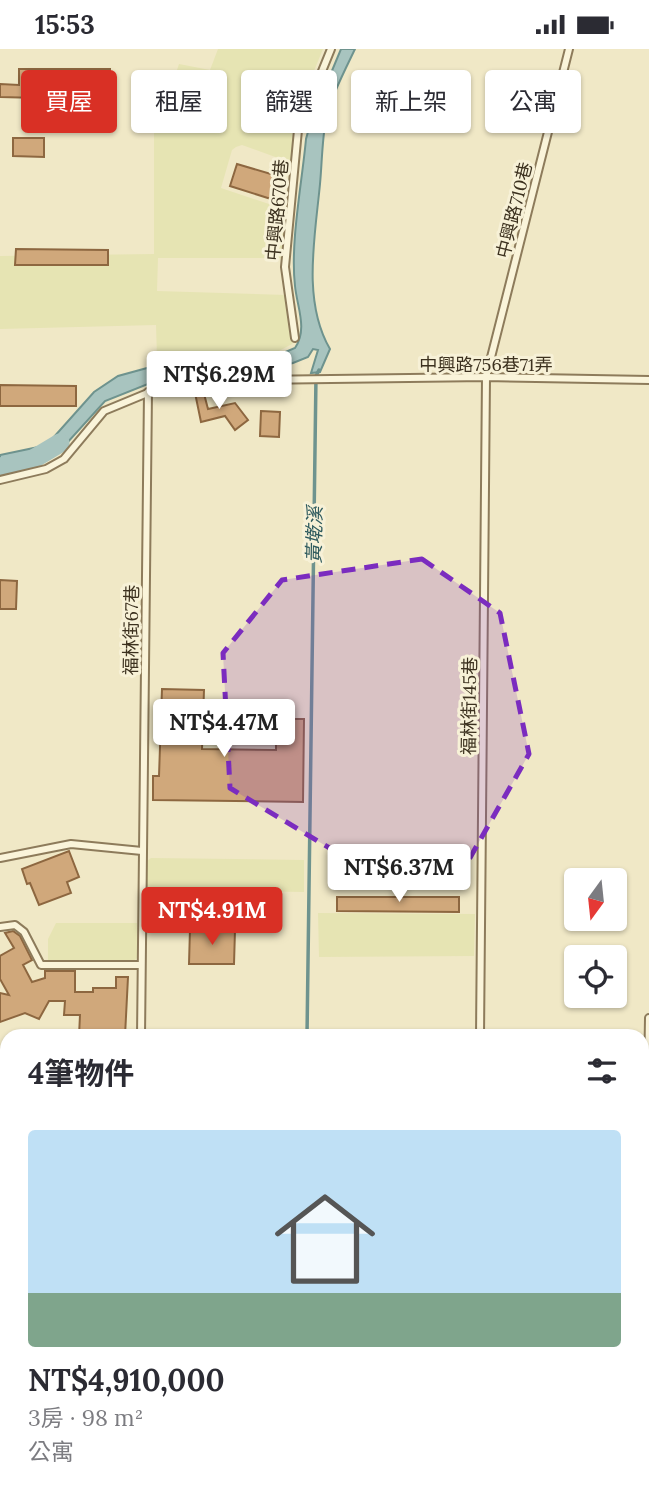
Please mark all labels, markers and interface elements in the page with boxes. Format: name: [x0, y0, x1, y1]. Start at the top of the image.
text: 15:53: [35, 8, 95, 41]
chip: 買屋: [21, 70, 117, 133]
chip: 租屋: [131, 70, 227, 133]
chip: 篩選: [241, 70, 337, 133]
chip: 新上架: [351, 70, 471, 133]
chip: 公寓: [485, 70, 581, 133]
street label: 中興路670巷: [261, 158, 293, 262]
street label: 中興路710巷: [491, 160, 537, 260]
pin: NT$6.29M: [147, 351, 291, 411]
street label: 中興路756巷71弄: [419, 353, 553, 376]
text: NT$6.29M: [163, 359, 275, 388]
water label: 黃墘溪: [302, 503, 327, 564]
street label: 福林街67巷: [119, 585, 143, 675]
street label: 福林街145巷: [457, 657, 481, 755]
pin: NT$4.47M: [152, 699, 296, 759]
text: NT$4.47M: [169, 707, 279, 736]
pin: NT$6.37M: [327, 845, 471, 904]
text: NT$6.37M: [344, 852, 454, 881]
north arrow: [564, 868, 626, 931]
map controls: [564, 868, 627, 1008]
pin: NT$4.91M: [140, 887, 284, 947]
text: NT$4.91M: [157, 895, 267, 924]
button: locate: [564, 945, 627, 1008]
icon: filters: [583, 1052, 621, 1090]
text: 4筆物件: [28, 1054, 134, 1092]
icon: home: [262, 1176, 388, 1302]
text: NT$4,910,000: [28, 1361, 225, 1399]
text: 3房 · 98 m²: [28, 1403, 143, 1432]
text: 公寓: [28, 1437, 74, 1466]

